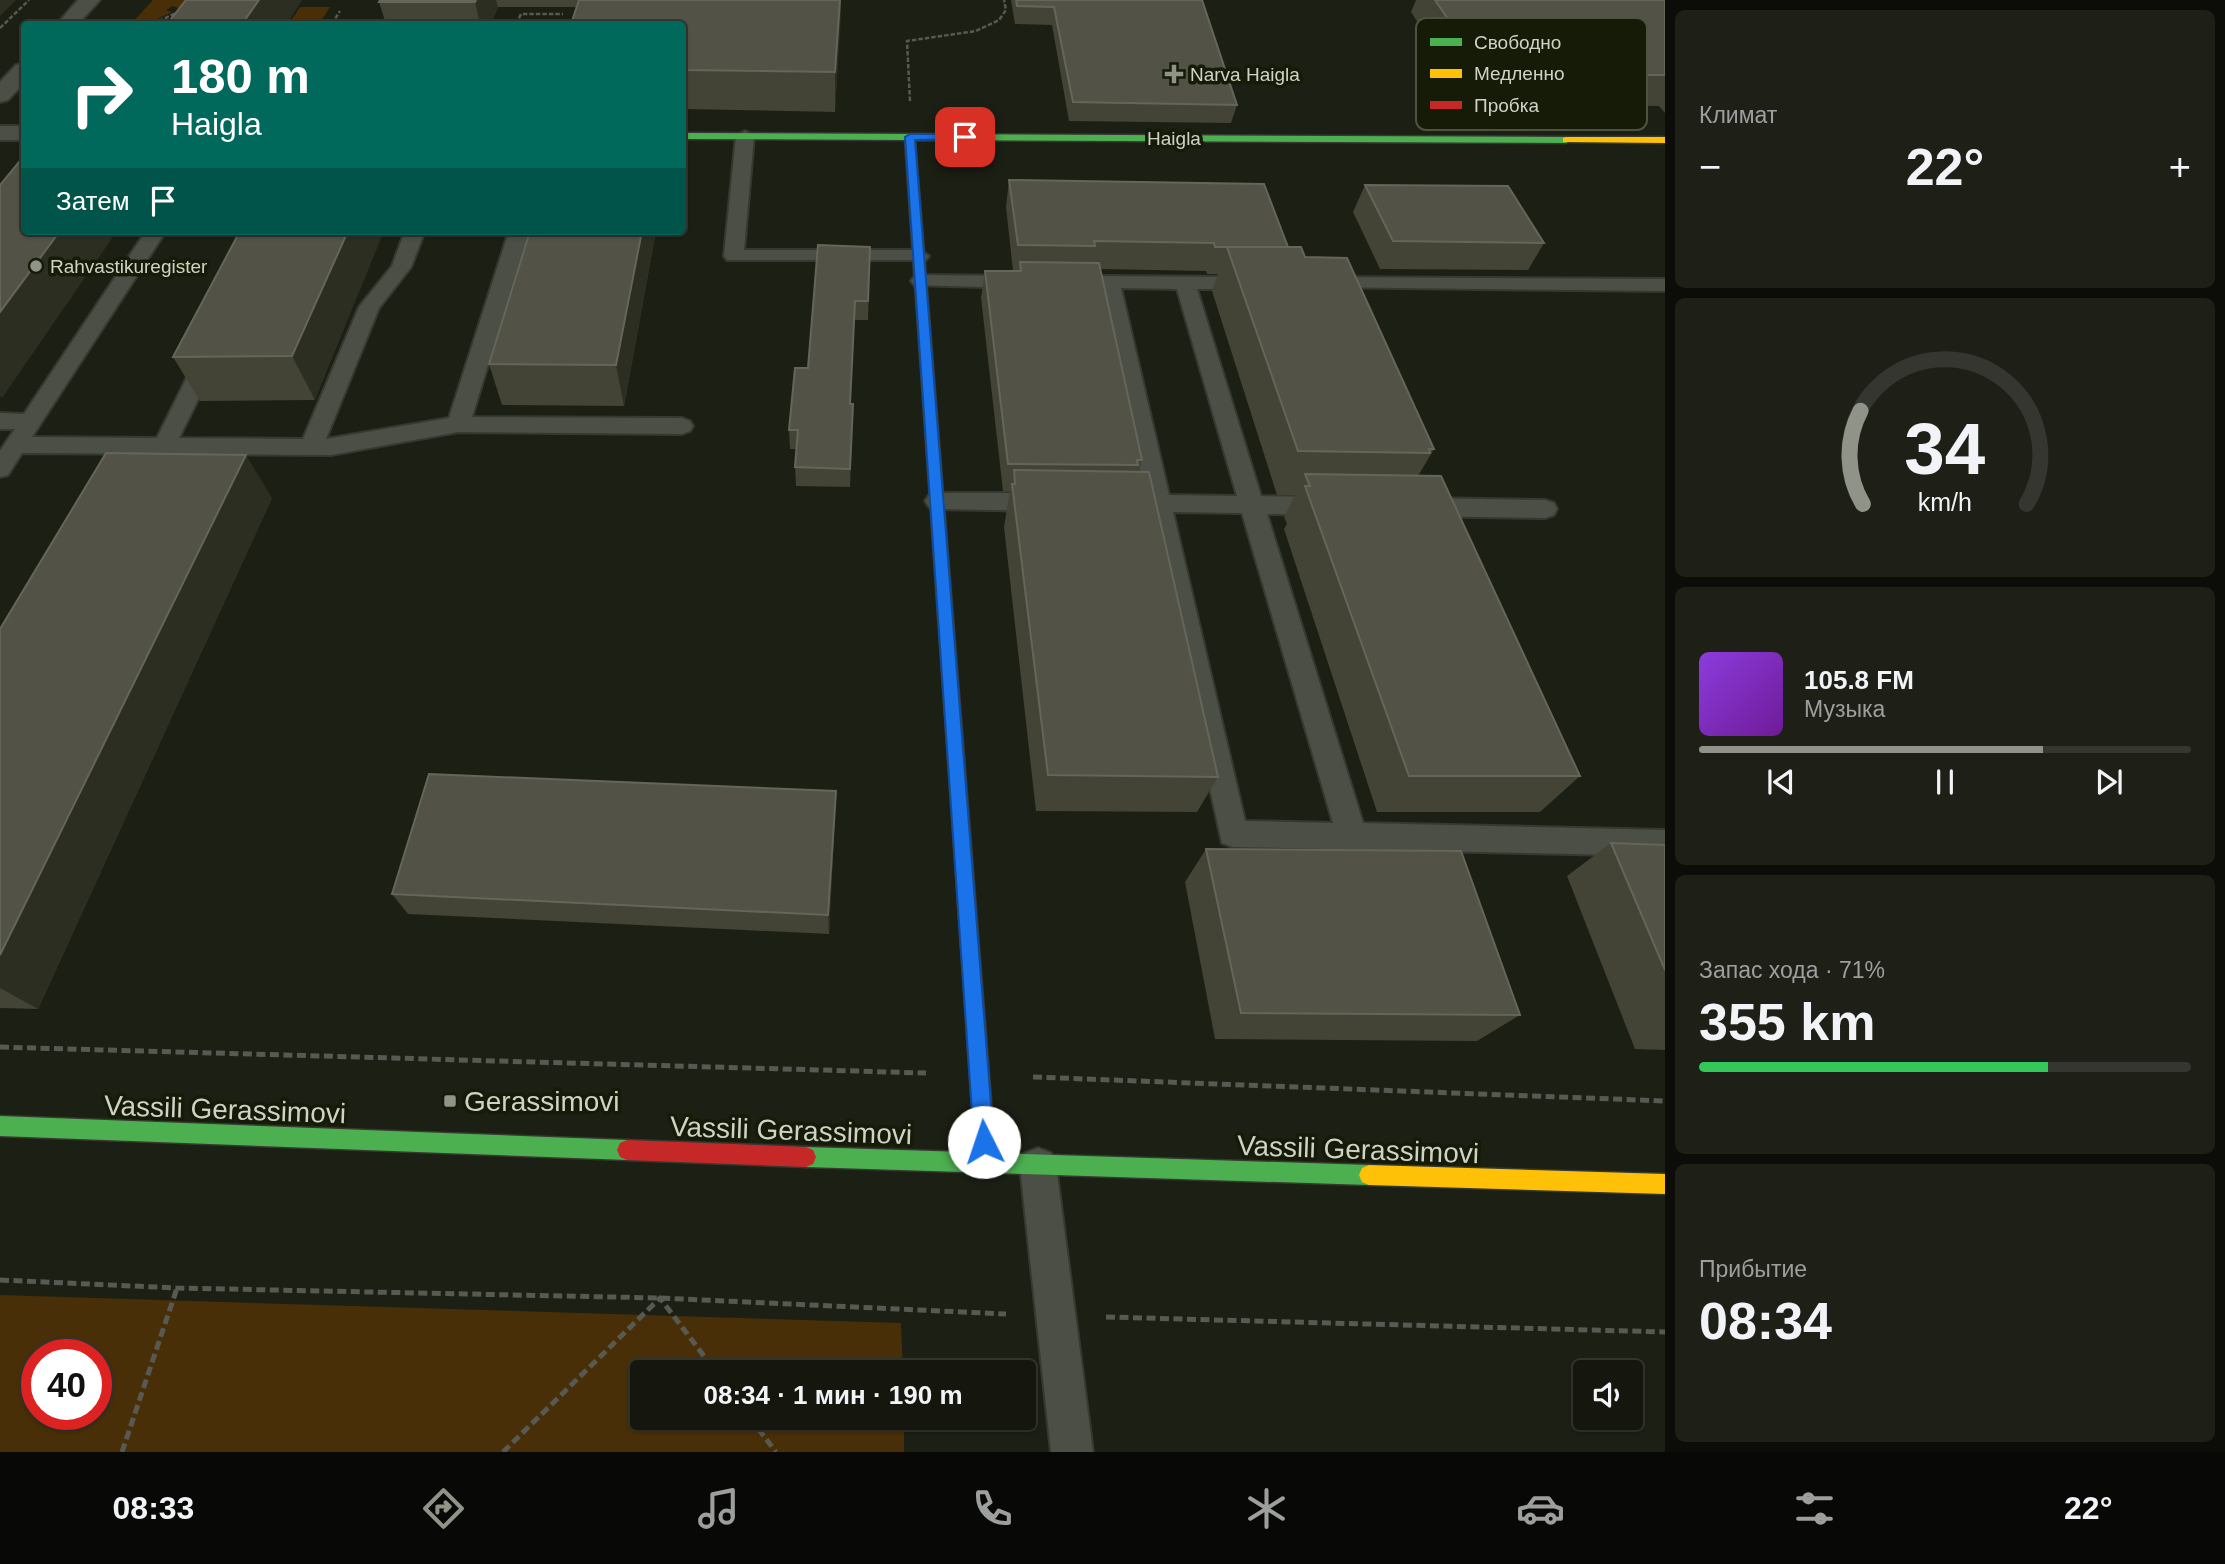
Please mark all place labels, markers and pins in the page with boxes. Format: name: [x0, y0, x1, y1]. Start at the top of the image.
marker: Narva Haigla: [1164, 64, 1184, 84]
place label: Narva Haigla: [1190, 64, 1300, 85]
pin: [935, 107, 995, 167]
place label: Rahvastikuregister: [50, 256, 208, 277]
marker: Rahvastikuregister: [28, 258, 44, 274]
place label: Gerassimovi: [464, 1086, 620, 1117]
marker: Gerassimovi: [442, 1093, 458, 1109]

